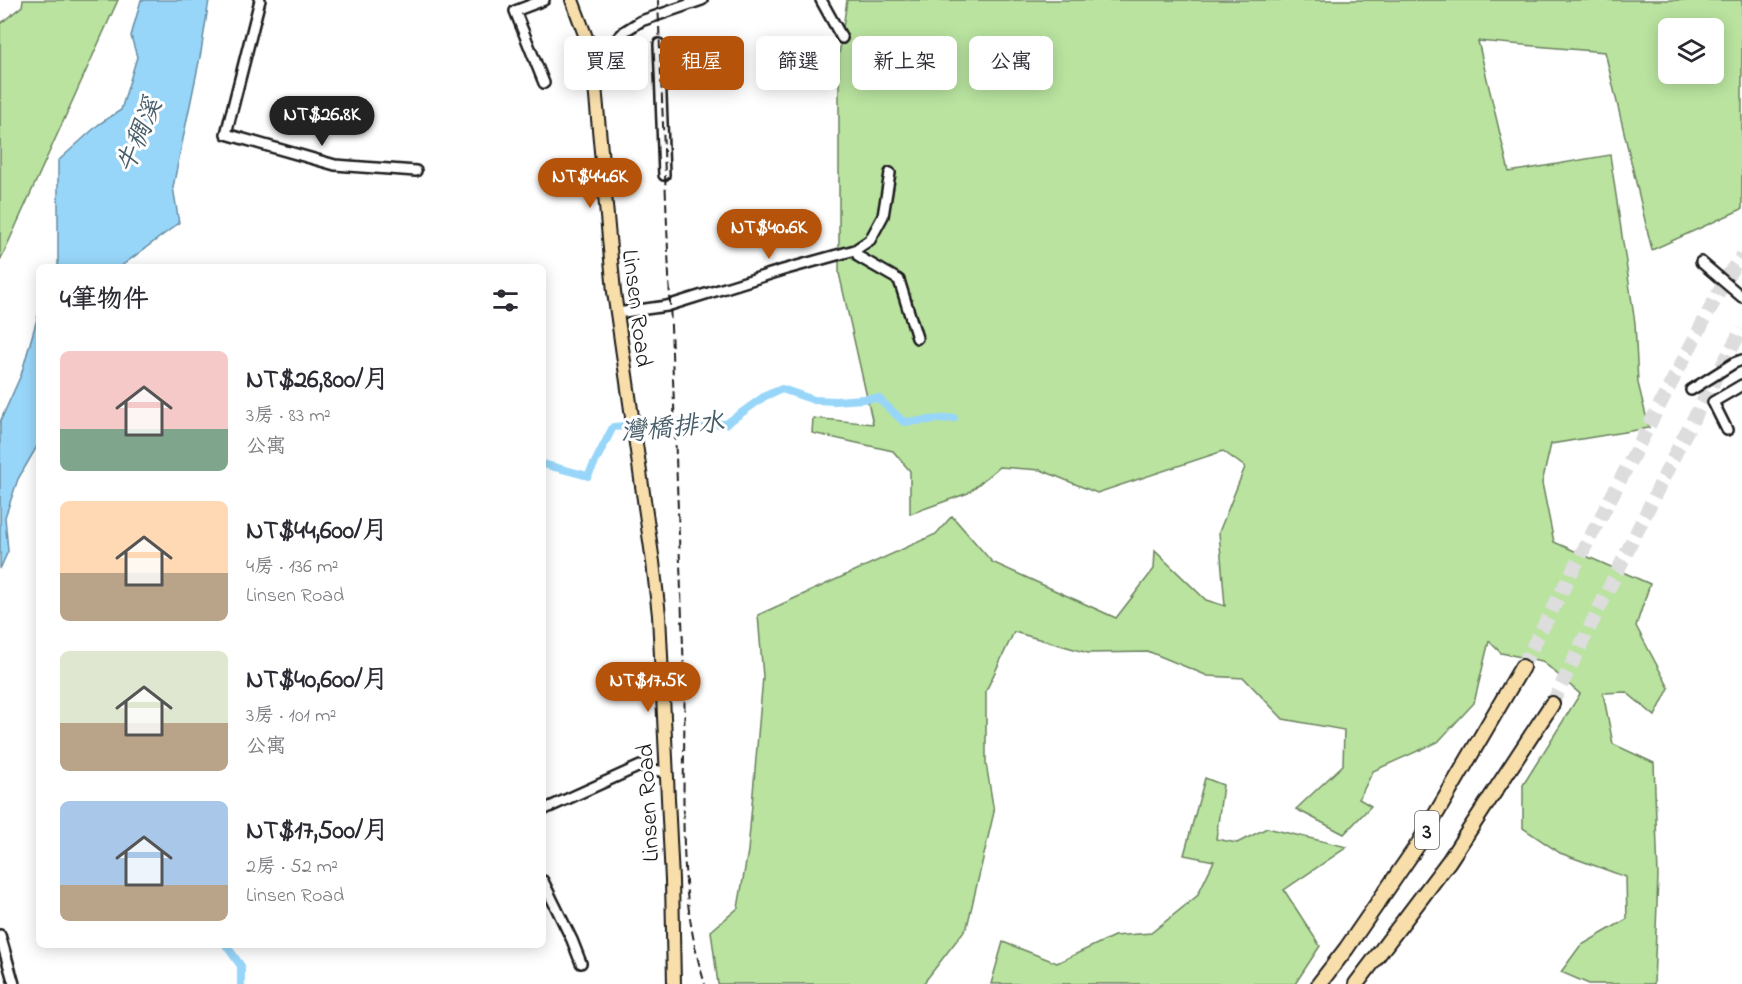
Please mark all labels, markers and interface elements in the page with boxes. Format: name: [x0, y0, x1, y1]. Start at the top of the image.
map controls: [1658, 18, 1724, 84]
button: layers: [1658, 18, 1724, 84]
chip: 買屋: [564, 36, 648, 90]
chip: 租屋: [660, 36, 744, 90]
chip: 篩選: [756, 36, 840, 90]
chip: 新上架: [852, 36, 957, 90]
chip: 公寓: [969, 36, 1053, 90]
water label: 牛稠溪: [108, 91, 174, 180]
pin: NT$26.8K: [260, 96, 384, 147]
text: NT$26.8K: [283, 101, 361, 130]
pin: NT$44.6K: [528, 158, 652, 209]
text: NT$44.6K: [552, 163, 628, 192]
pin: NT$40.6K: [707, 209, 831, 260]
text: NT$40.6K: [731, 214, 807, 243]
street label: Linsen Road: [611, 248, 660, 370]
text: 4筆物件: [60, 282, 149, 320]
icon: filters: [489, 284, 522, 317]
text: NT$26,800/月: [246, 362, 389, 400]
icon: home: [108, 375, 180, 447]
text: 3房 · 83 m²: [246, 402, 331, 431]
water label: 灣橋排水: [619, 405, 727, 453]
text: 公寓: [246, 433, 286, 462]
text: NT$44,600/月: [246, 513, 388, 551]
icon: home: [108, 525, 180, 597]
text: 4房 · 136 m²: [246, 553, 338, 582]
text: Linsen Road: [246, 582, 344, 611]
text: NT$40,600/月: [246, 662, 389, 700]
pin: NT$17.5K: [586, 662, 710, 713]
text: NT$17.5K: [610, 667, 686, 696]
icon: home: [108, 675, 180, 747]
text: 3房 · 101 m²: [246, 702, 336, 731]
text: 公寓: [246, 733, 286, 762]
street label: Linsen Road: [629, 743, 670, 863]
road number: 3: [1415, 811, 1439, 849]
text: NT$17,500/月: [246, 813, 389, 851]
icon: home: [108, 825, 180, 897]
text: 2房 · 52 m²: [246, 853, 338, 882]
text: Linsen Road: [246, 882, 344, 911]

